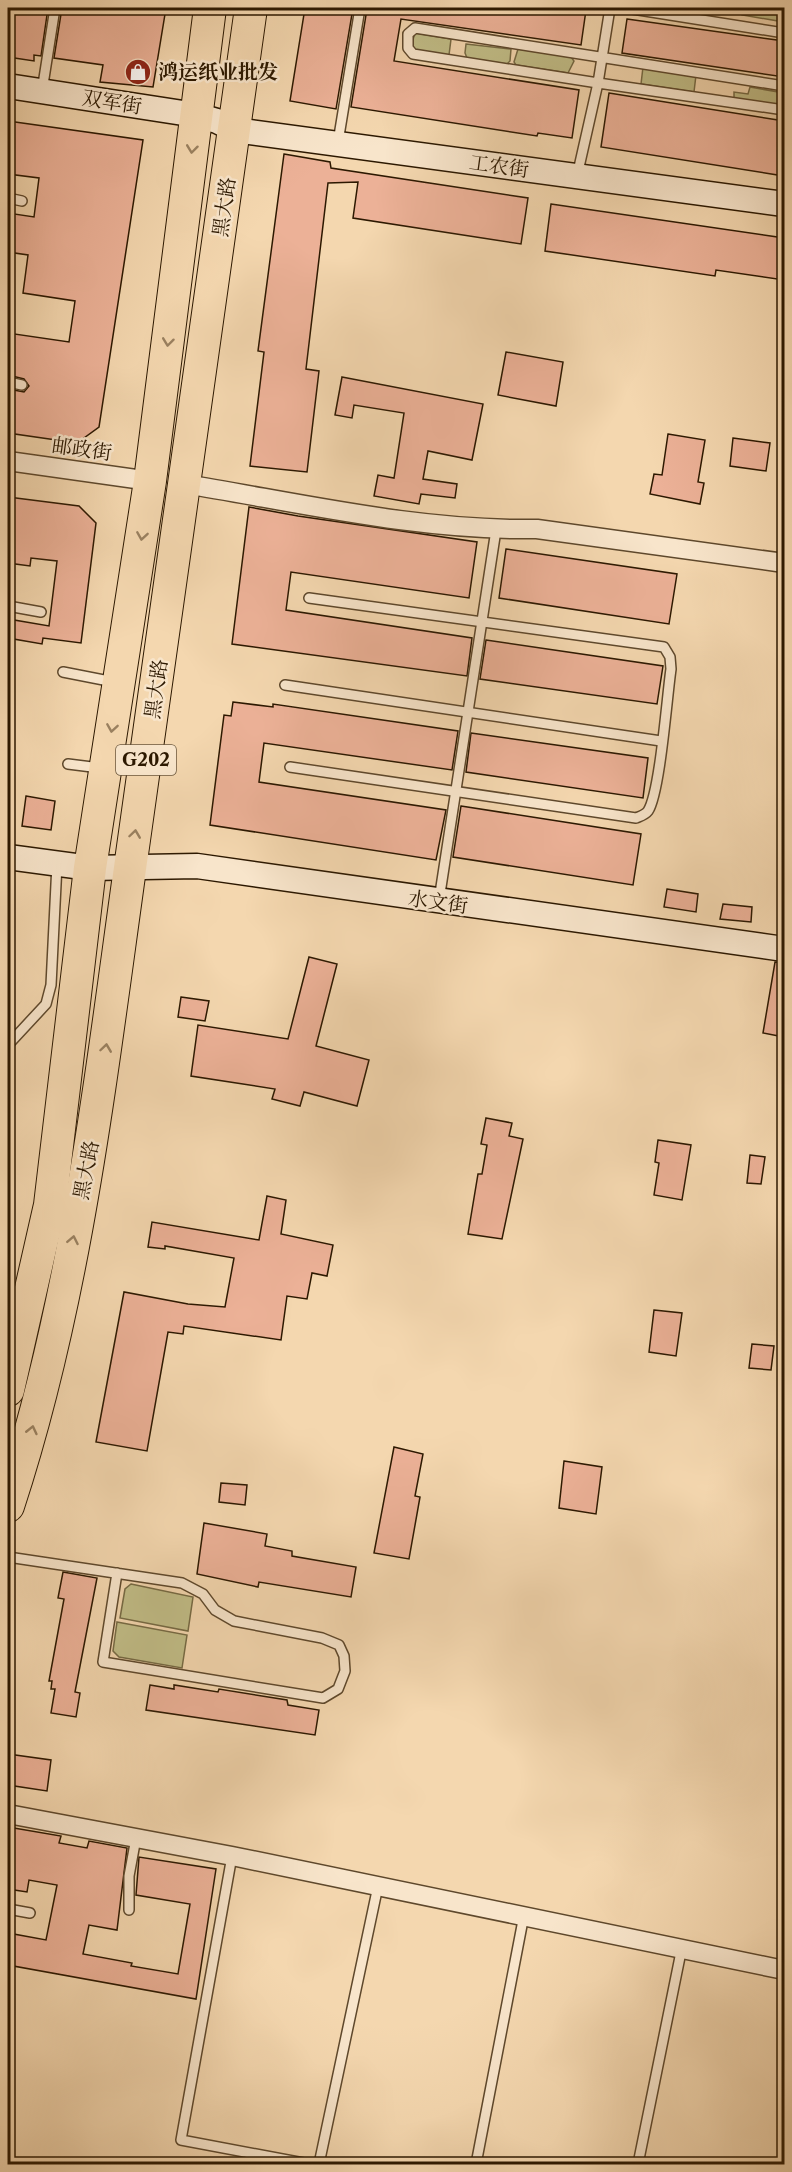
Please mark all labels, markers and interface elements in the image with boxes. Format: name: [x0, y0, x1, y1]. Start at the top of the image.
shop icon: 鸿运纸业批发: [123, 57, 153, 87]
place label: 鸿运纸业批发: [158, 60, 278, 84]
street label: 双军街: [80, 85, 144, 119]
one-way arrow: [186, 144, 199, 153]
street label: 工农街: [468, 150, 530, 182]
street label: 黑大路: [208, 176, 240, 238]
one-way arrow: [162, 338, 174, 347]
street label: 邮政街: [51, 433, 113, 465]
one-way arrow: [136, 531, 148, 540]
street label: 黑大路: [140, 658, 172, 720]
one-way arrow: [106, 724, 118, 733]
road number: G202: [116, 745, 176, 775]
one-way arrow: [129, 829, 141, 838]
street label: 水文街: [407, 886, 469, 918]
one-way arrow: [99, 1043, 111, 1052]
street label: 黑大路: [68, 1138, 104, 1202]
one-way arrow: [66, 1235, 79, 1245]
one-way arrow: [24, 1425, 37, 1435]

